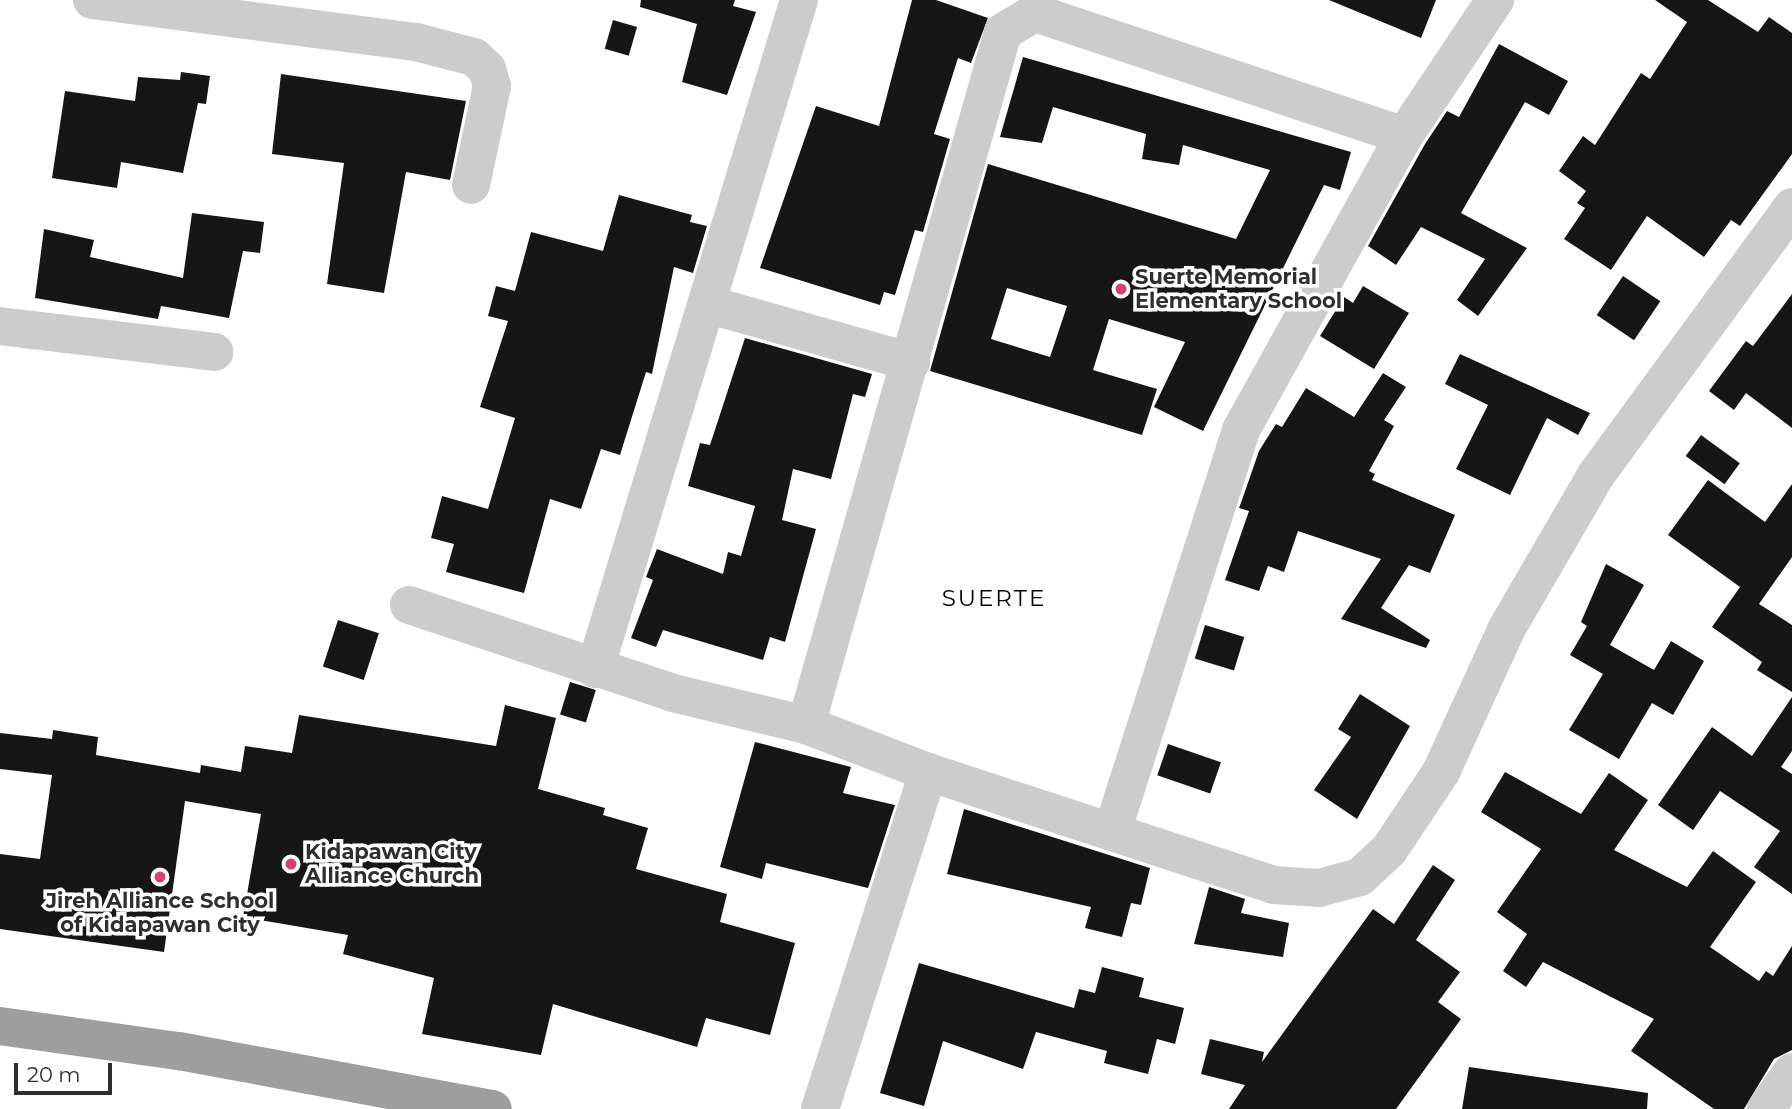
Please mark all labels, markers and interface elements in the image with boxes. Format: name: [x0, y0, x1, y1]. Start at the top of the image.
place label: Suerte Memorial Elementary School: [1135, 264, 1342, 314]
marker: Suerte Memorial Elementary School: [1113, 281, 1129, 297]
district label: SUERTE: [942, 584, 1046, 612]
place label: Kidapawan City Alliance Church: [305, 839, 479, 889]
marker: Kidapawan City Alliance Church: [283, 856, 299, 872]
marker: Jireh Alliance School of Kidapawan City: [152, 869, 168, 885]
place label: Jireh Alliance School of Kidapawan City: [46, 888, 274, 938]
scale bar: [18, 1050, 116, 1094]
text: 20 m: [27, 1062, 81, 1087]

